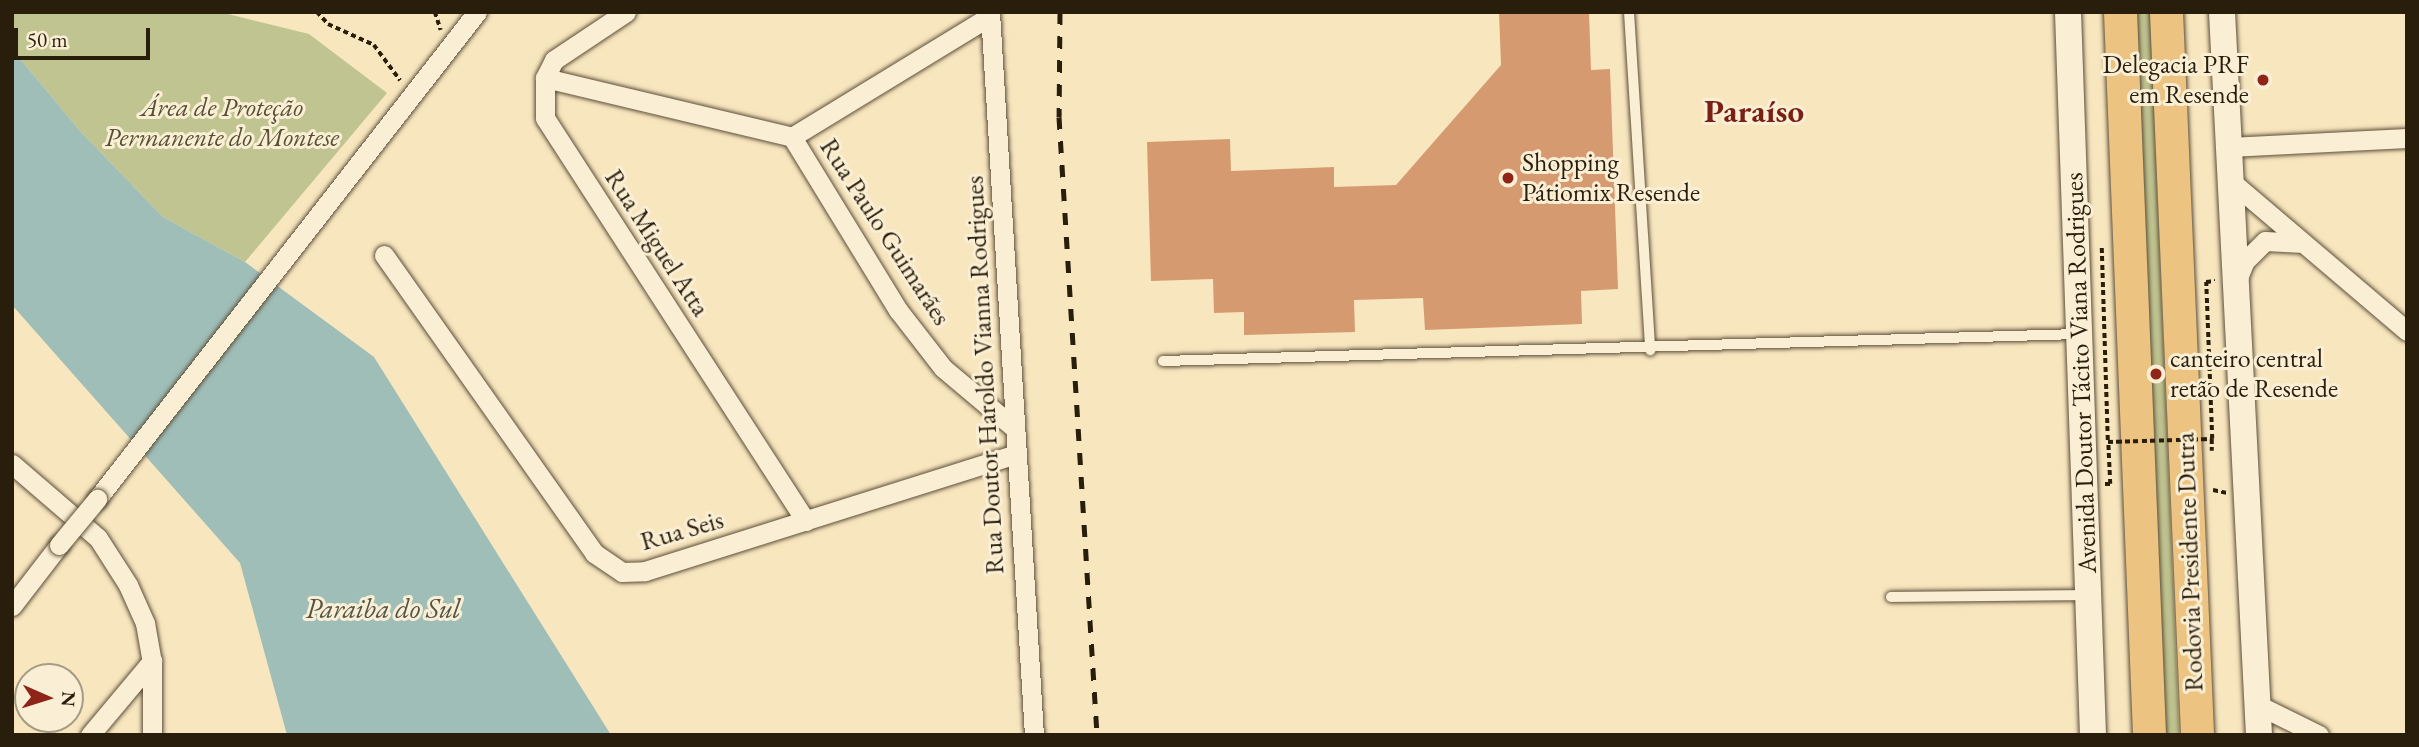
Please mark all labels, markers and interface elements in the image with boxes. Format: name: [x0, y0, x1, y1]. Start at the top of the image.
scale bar: [18, 14, 154, 58]
text: 50 m: [27, 26, 68, 53]
place label: Delegacia PRF em Resende: [2102, 49, 2249, 110]
marker: Delegacia PRF em Resende: [2255, 72, 2271, 88]
district label: Paraíso: [1704, 91, 1804, 131]
park label: Área de Proteção Permanente do Montese: [105, 92, 339, 154]
street label: Rua Paulo Guimarães: [813, 133, 957, 331]
place label: Shopping Pátiomix Resende: [1522, 147, 1700, 208]
street label: Rua Miguel Atta: [598, 164, 716, 322]
marker: Shopping Pátiomix Resende: [1500, 170, 1516, 186]
street label: Avenida Doutor Tácito Viana Rodrigues: [2058, 172, 2104, 574]
street label: Rua Doutor Haroldo Vianna Rodrigues: [959, 175, 1011, 575]
place label: canteiro central retão de Resende: [2170, 343, 2338, 404]
marker: canteiro central retão de Resende: [2148, 366, 2164, 382]
street label: Rodovia Presidente Dutra: [2170, 432, 2210, 692]
street label: Rua Seis: [637, 504, 727, 558]
water label: Paraiba do Sul: [305, 591, 461, 625]
north arrow: [14, 663, 84, 733]
text: N: [56, 691, 81, 707]

